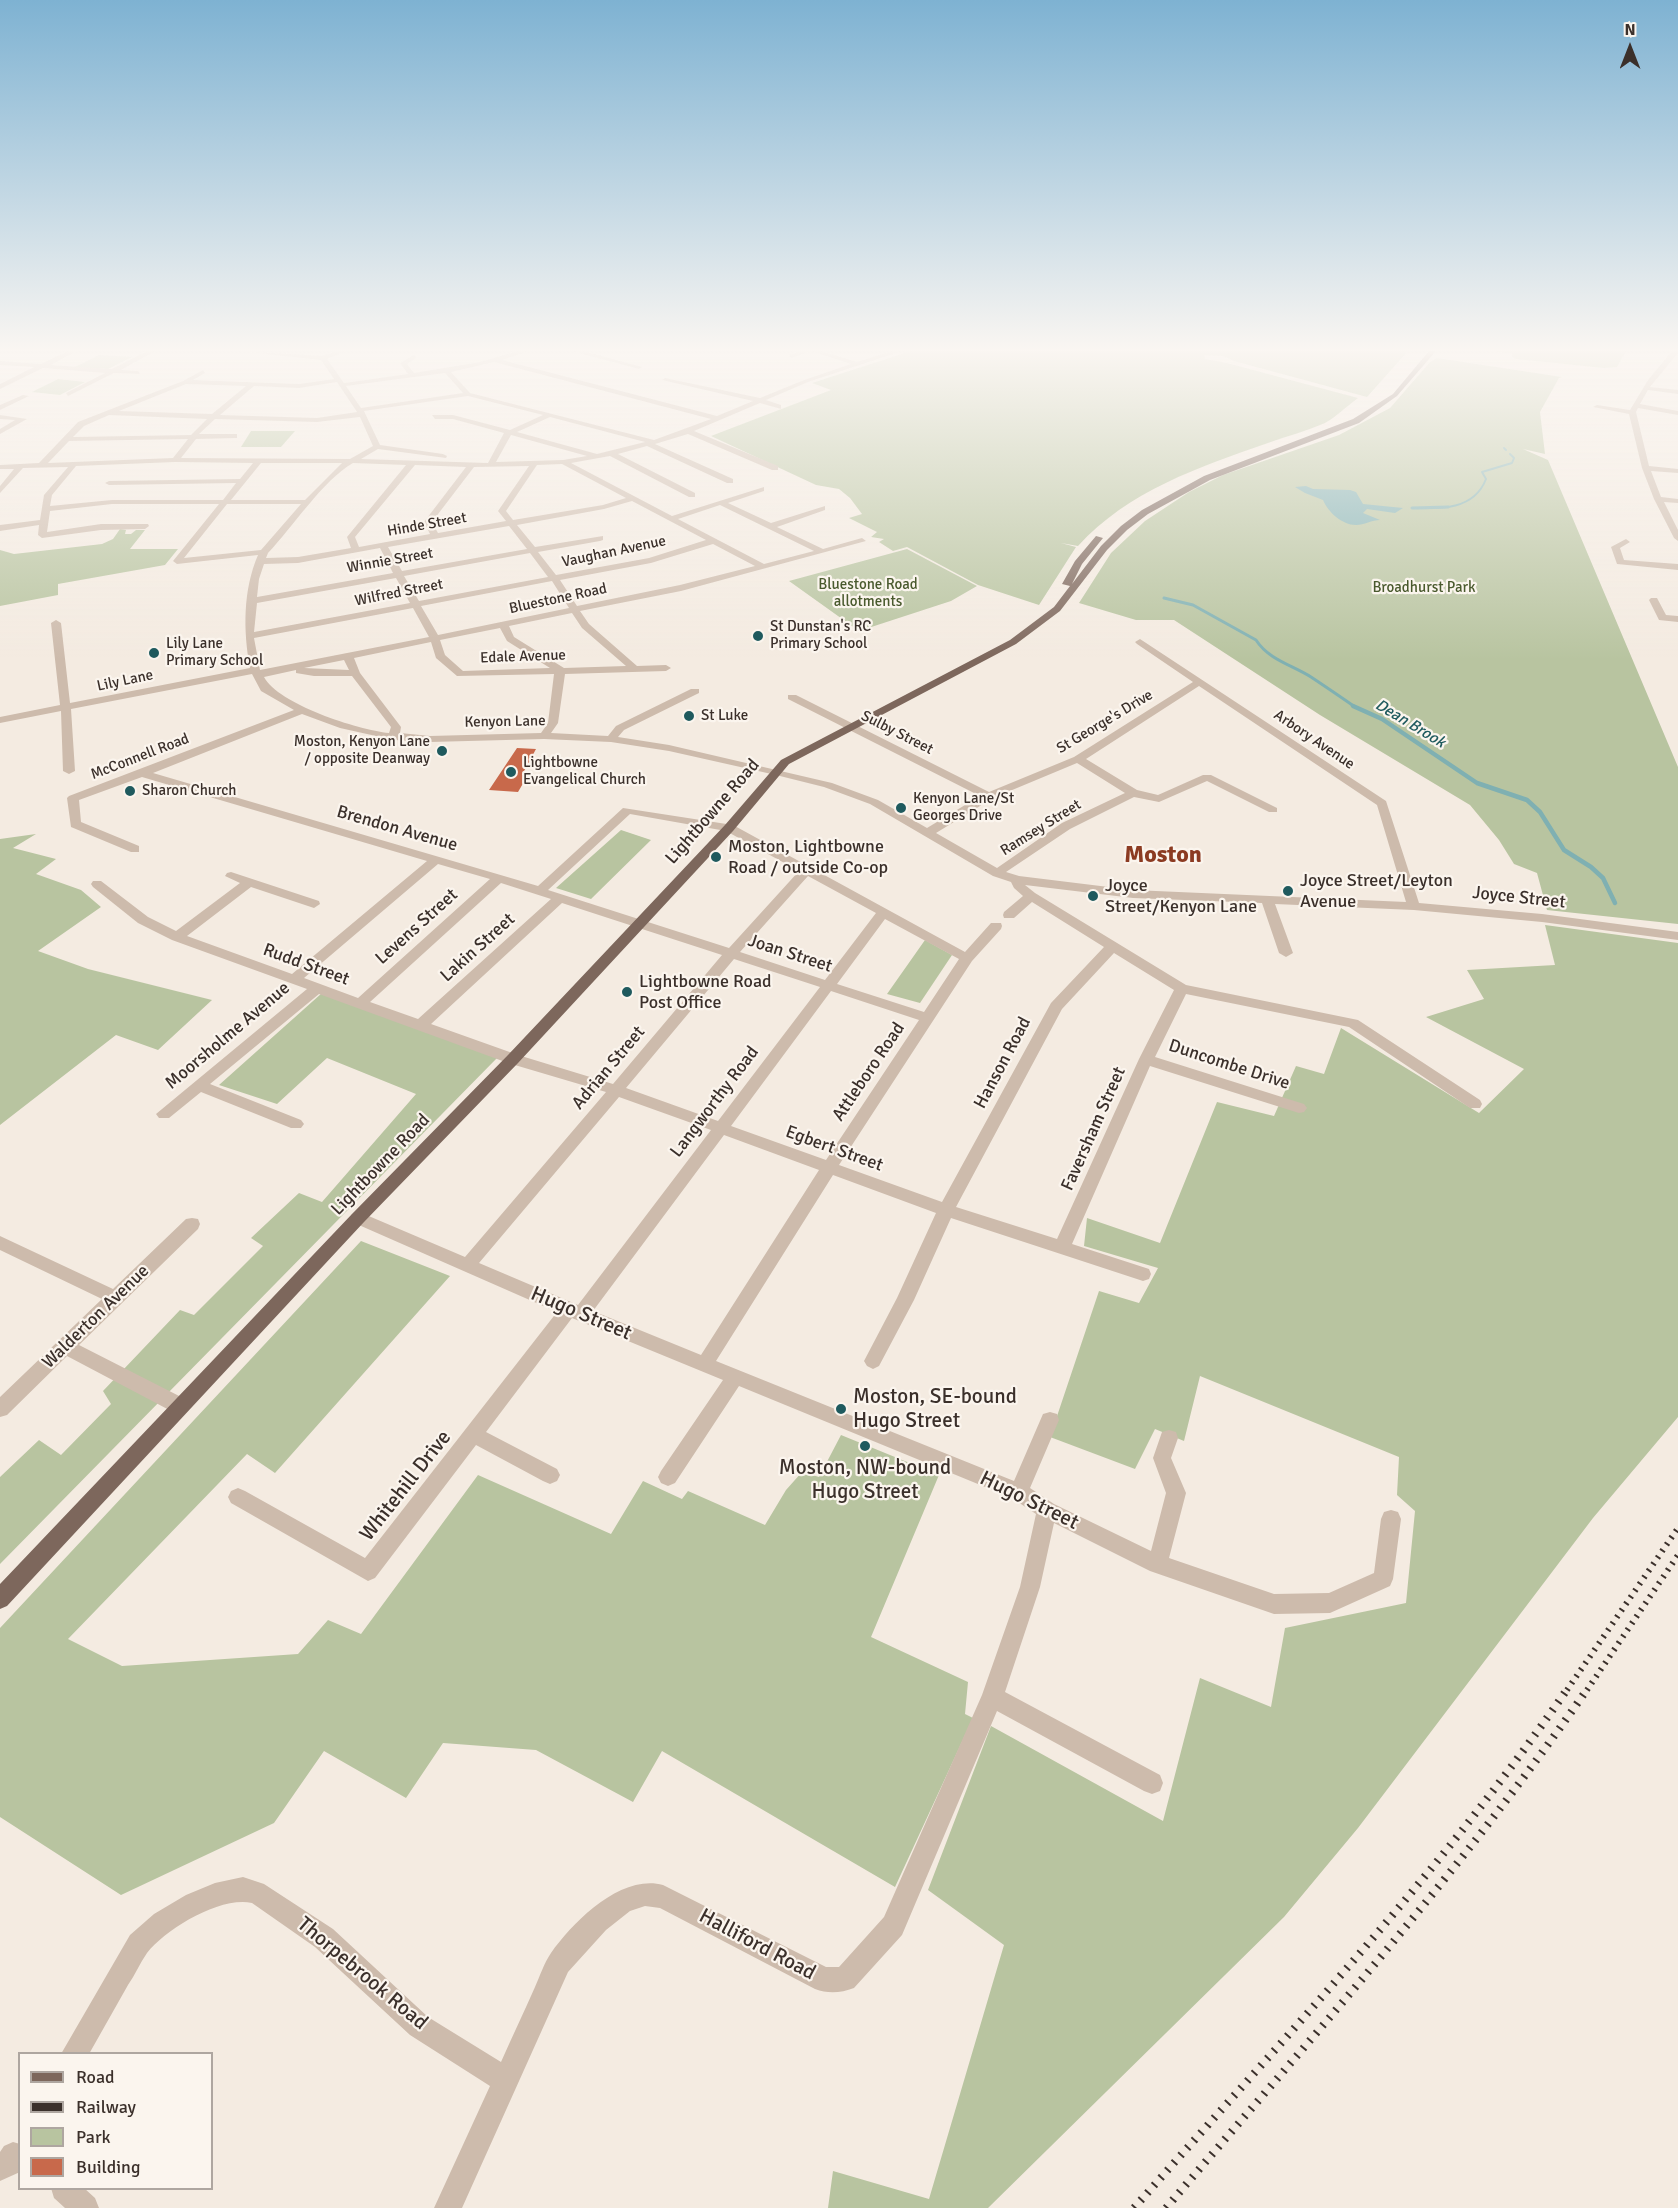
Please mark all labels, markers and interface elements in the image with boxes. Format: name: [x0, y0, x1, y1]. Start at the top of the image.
north arrow: [1600, 18, 1660, 78]
text: N: [1624, 20, 1636, 40]
street label: Hinde Street: [386, 509, 468, 541]
street label: Vaughan Avenue: [560, 532, 668, 572]
street label: Winnie Street: [346, 545, 434, 577]
street label: Wilfred Street: [353, 576, 445, 610]
park label: Bluestone Road allotments: [818, 576, 918, 611]
park label: Broadhurst Park: [1372, 579, 1476, 597]
street label: Bluestone Road: [507, 580, 609, 618]
place label: St Dunstan's RC Primary School: [770, 618, 871, 653]
marker: St Dunstan's RC Primary School: [751, 629, 765, 643]
place label: Lily Lane Primary School: [166, 635, 263, 670]
marker: Lily Lane Primary School: [147, 646, 161, 660]
street label: Edale Avenue: [480, 647, 566, 667]
street label: Lily Lane: [95, 666, 155, 696]
street label: St George's Drive: [1054, 686, 1156, 758]
water label: Dean Brook: [1371, 696, 1449, 752]
street label: Arbory Avenue: [1270, 706, 1358, 774]
place label: St Luke: [701, 707, 748, 725]
street label: Sulby Street: [858, 707, 936, 759]
marker: St Luke: [682, 709, 696, 723]
street label: Kenyon Lane: [464, 712, 546, 732]
street label: McConnell Road: [88, 730, 192, 784]
place label: Moston, Kenyon Lane / opposite Deanway: [294, 733, 430, 768]
marker: Moston, Kenyon Lane / opposite Deanway: [435, 744, 449, 758]
place label: Lightbowne Evangelical Church: [523, 754, 646, 789]
street label: Lightbowne Road: [661, 755, 765, 869]
marker: Lightbowne Evangelical Church: [504, 765, 518, 779]
place label: Sharon Church: [142, 782, 237, 800]
marker: Sharon Church: [123, 784, 137, 798]
place label: Kenyon Lane/St Georges Drive: [913, 790, 1014, 825]
street label: Ramsey Street: [997, 796, 1085, 860]
street label: Brendon Avenue: [334, 801, 460, 857]
marker: Kenyon Lane/St Georges Drive: [894, 801, 908, 815]
place label: Moston, Lightbowne Road / outside Co-op: [728, 836, 888, 878]
district label: Moston: [1124, 842, 1202, 870]
marker: Moston, Lightbowne Road / outside Co-op: [709, 850, 723, 864]
place label: Joyce Street/Leyton Avenue: [1300, 870, 1453, 912]
place label: Joyce Street/Kenyon Lane: [1105, 875, 1257, 918]
street label: Joyce Street: [1471, 882, 1567, 914]
street label: Levens Street: [371, 884, 463, 970]
marker: Joyce Street/Leyton Avenue: [1281, 884, 1295, 898]
marker: Joyce Street/Kenyon Lane: [1086, 889, 1100, 903]
street label: Lakin Street: [436, 909, 520, 987]
street label: Joan Street: [745, 930, 835, 978]
street label: Rudd Street: [260, 939, 352, 991]
place label: Lightbowne Road Post Office: [639, 971, 772, 1014]
street label: Moorsholme Avenue: [161, 978, 295, 1094]
marker: Lightbowne Road Post Office: [620, 985, 634, 999]
street label: Hanson Road: [970, 1014, 1036, 1112]
street label: Attleboro Road: [828, 1019, 910, 1125]
street label: Adrian Street: [568, 1022, 650, 1114]
street label: Duncombe Drive: [1166, 1035, 1292, 1095]
street label: Langworthy Road: [666, 1042, 764, 1162]
street label: Faversham Street: [1057, 1064, 1131, 1194]
street label: Lightbowne Road: [327, 1110, 435, 1220]
street label: Egbert Street: [782, 1121, 886, 1177]
street label: Walderton Avenue: [38, 1261, 154, 1373]
street label: Hugo Street: [527, 1281, 635, 1347]
place label: Moston, SE-bound Hugo Street: [853, 1384, 1017, 1434]
marker: Moston, SE-bound Hugo Street: [834, 1402, 848, 1416]
street label: Whitehill Drive: [355, 1426, 457, 1546]
marker: Moston, NW-bound Hugo Street: [858, 1439, 872, 1453]
place label: Moston, NW-bound Hugo Street: [779, 1455, 951, 1505]
street label: Hugo Street: [975, 1466, 1083, 1536]
street label: Halliford Road: [694, 1904, 820, 1986]
street label: Thorpebrook Road: [292, 1912, 432, 2036]
legend: [18, 2052, 213, 2190]
text: Road: [76, 2066, 115, 2088]
text: Railway: [76, 2096, 136, 2118]
text: Park: [76, 2126, 111, 2148]
text: Building: [76, 2156, 140, 2178]

